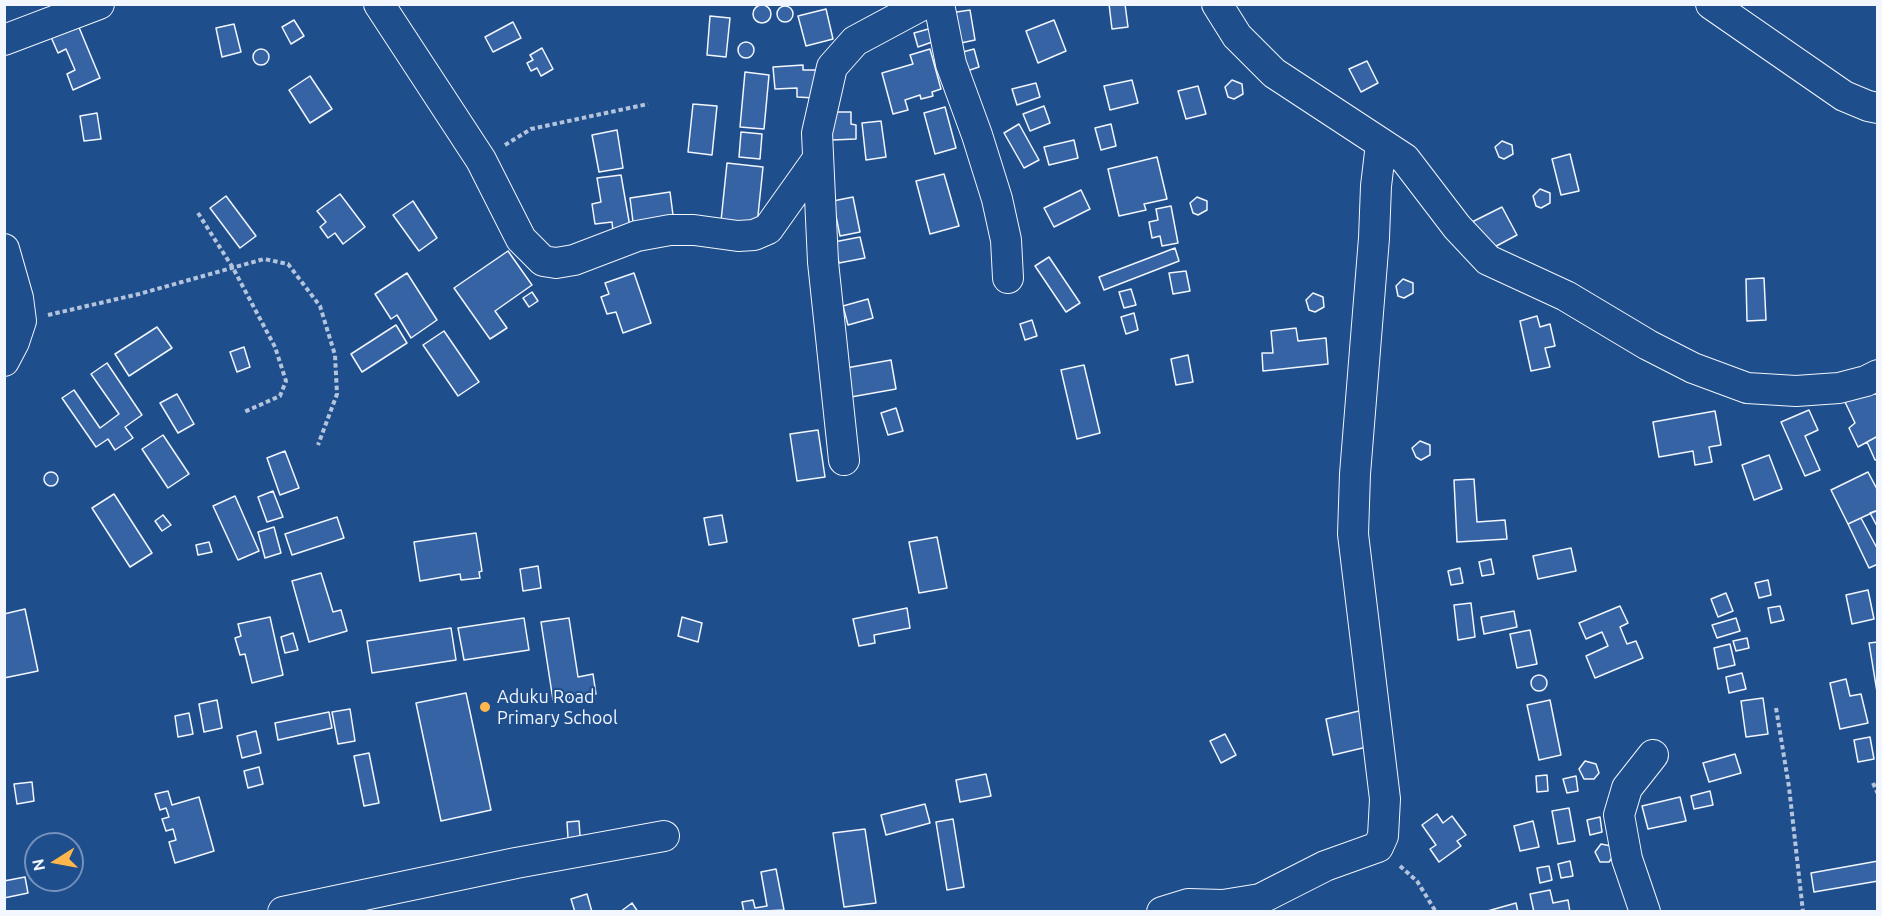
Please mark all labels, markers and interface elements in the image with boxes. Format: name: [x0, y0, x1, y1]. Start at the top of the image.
place label: Aduku Road Primary School: [497, 686, 618, 728]
marker: Aduku Road Primary School: [478, 700, 492, 714]
north arrow: [24, 832, 84, 892]
text: N: [28, 857, 48, 873]

